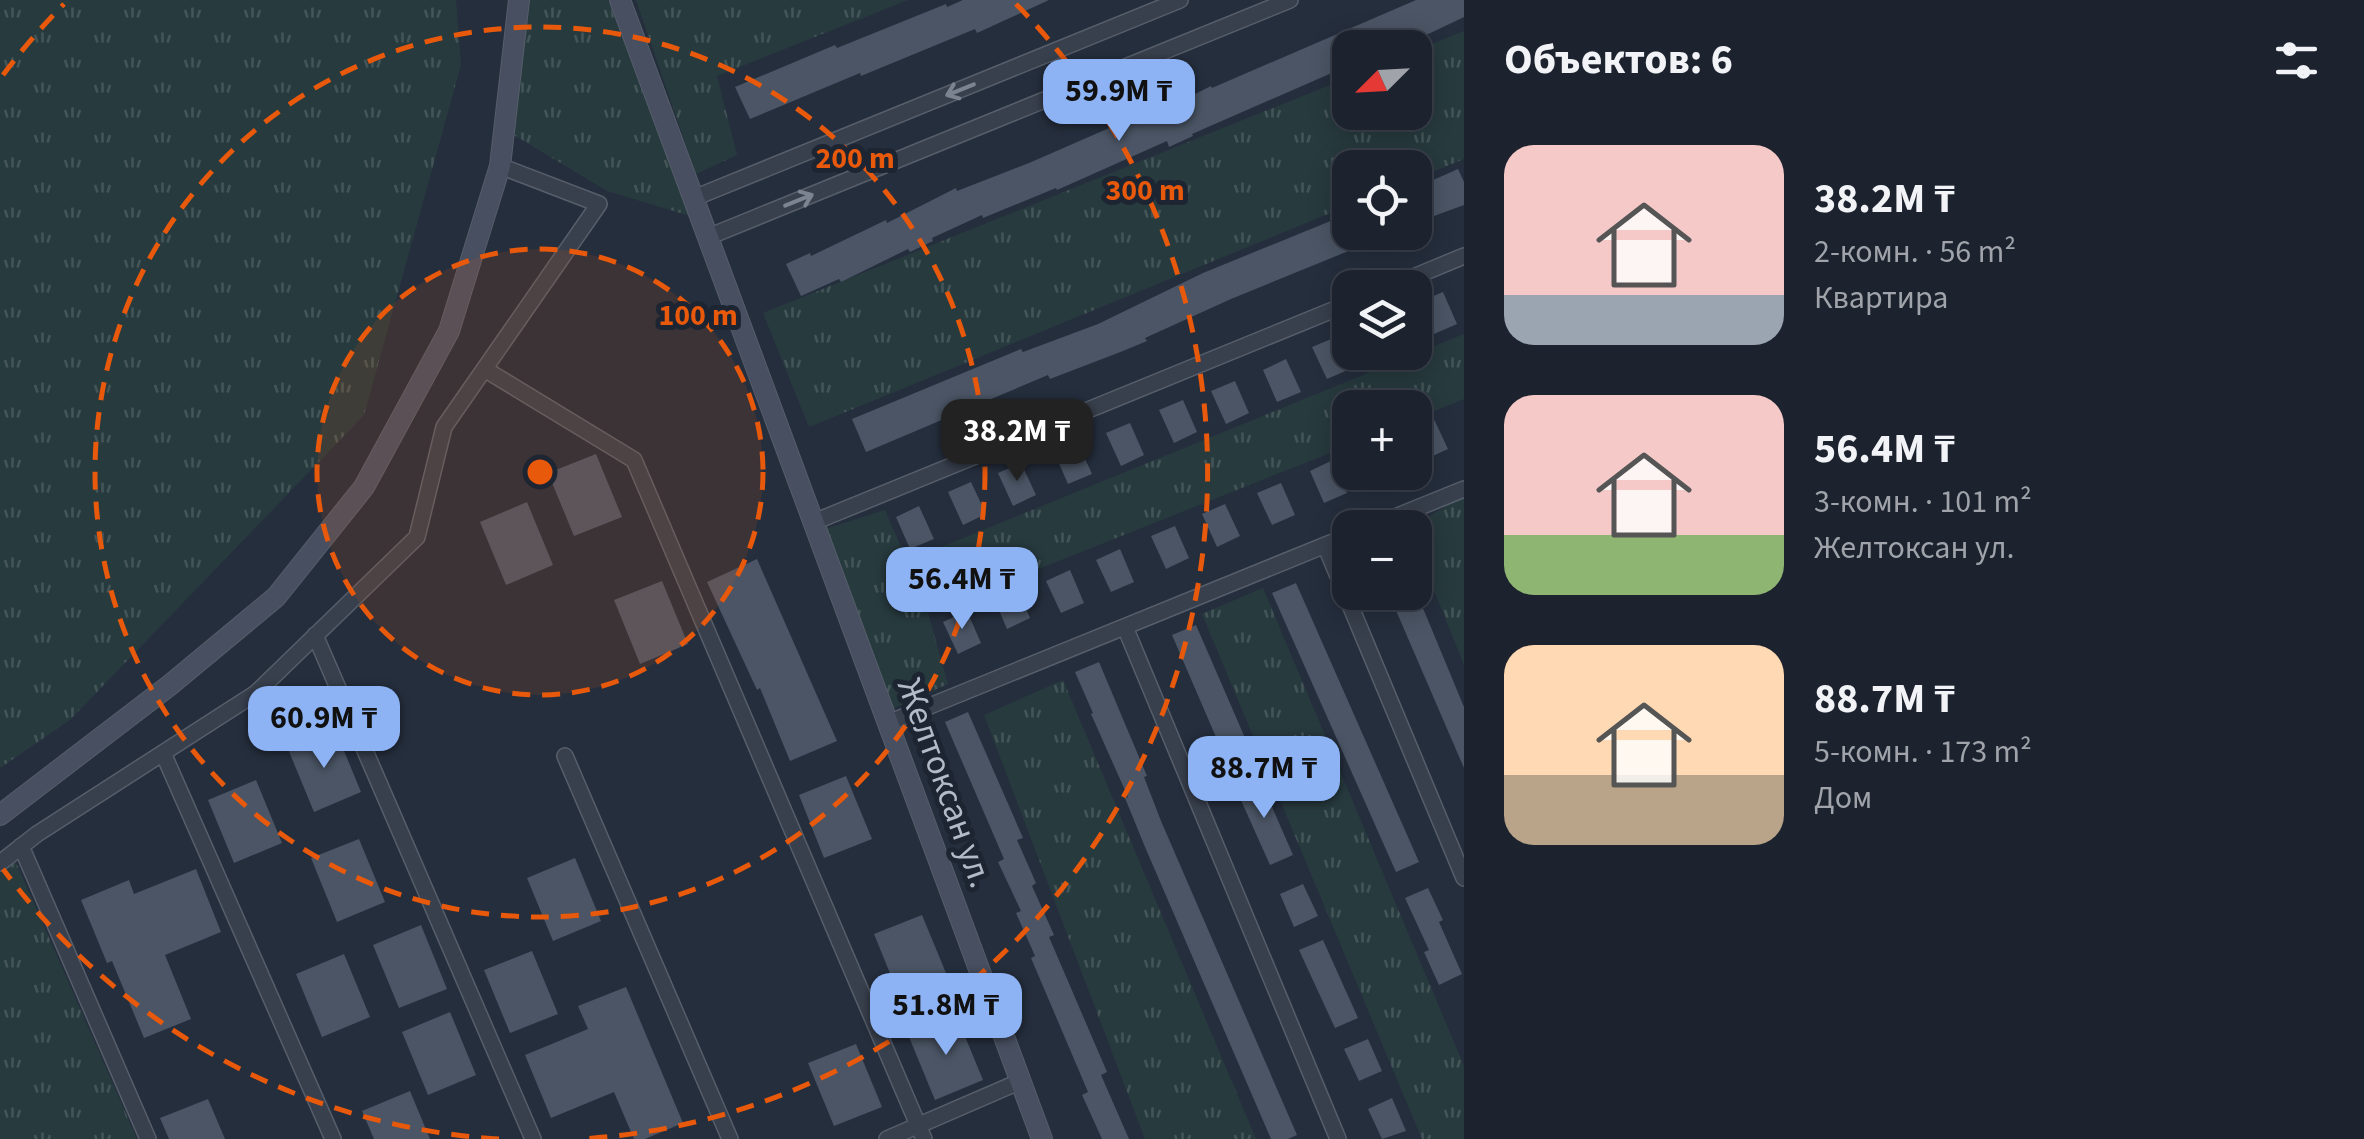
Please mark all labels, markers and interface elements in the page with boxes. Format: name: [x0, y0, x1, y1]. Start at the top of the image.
north arrow: [1332, 30, 1432, 130]
map controls: [1332, 30, 1432, 610]
text: Объектов: 6: [1504, 30, 1733, 90]
icon: filters: [2269, 33, 2324, 88]
pin: 59.9M ₸: [1027, 59, 1211, 144]
text: 59.9M ₸: [1065, 68, 1173, 114]
one-way arrow: [945, 82, 976, 100]
text: 200 m: [815, 137, 895, 180]
button: locate: [1332, 150, 1432, 250]
text: 300 m: [1105, 169, 1185, 212]
text: 38.2M ₸: [1814, 169, 1956, 229]
icon: home: [1584, 185, 1704, 305]
one-way arrow: [783, 190, 813, 208]
text: 2-комн. · 56 m²: [1814, 229, 2016, 275]
button: layers: [1332, 270, 1432, 370]
text: Квартира: [1814, 275, 1948, 321]
text: 100 m: [658, 294, 738, 337]
button: +: [1332, 390, 1432, 490]
pin: 38.2M ₸: [925, 399, 1109, 484]
text: 38.2M ₸: [963, 408, 1071, 454]
text: 56.4M ₸: [1814, 419, 1956, 479]
icon: home: [1584, 435, 1704, 555]
centre of rings: [522, 454, 558, 490]
text: 3-комн. · 101 m²: [1814, 479, 2032, 525]
button: −: [1332, 510, 1432, 610]
text: Желтоксан ул.: [1814, 525, 2015, 571]
pin: 56.4M ₸: [870, 547, 1054, 632]
text: 56.4M ₸: [908, 556, 1016, 602]
text: 88.7M ₸: [1814, 669, 1956, 729]
street label: Желтоксан ул.: [884, 671, 1006, 895]
icon: home: [1584, 685, 1704, 805]
pin: 60.9M ₸: [232, 686, 416, 771]
text: 60.9M ₸: [270, 695, 378, 741]
text: 5-комн. · 173 m²: [1814, 729, 2032, 775]
pin: 88.7M ₸: [1172, 736, 1356, 821]
text: 88.7M ₸: [1210, 745, 1318, 791]
text: Дом: [1814, 775, 1872, 821]
pin: 51.8M ₸: [854, 973, 1038, 1058]
text: 51.8M ₸: [892, 982, 1000, 1028]

